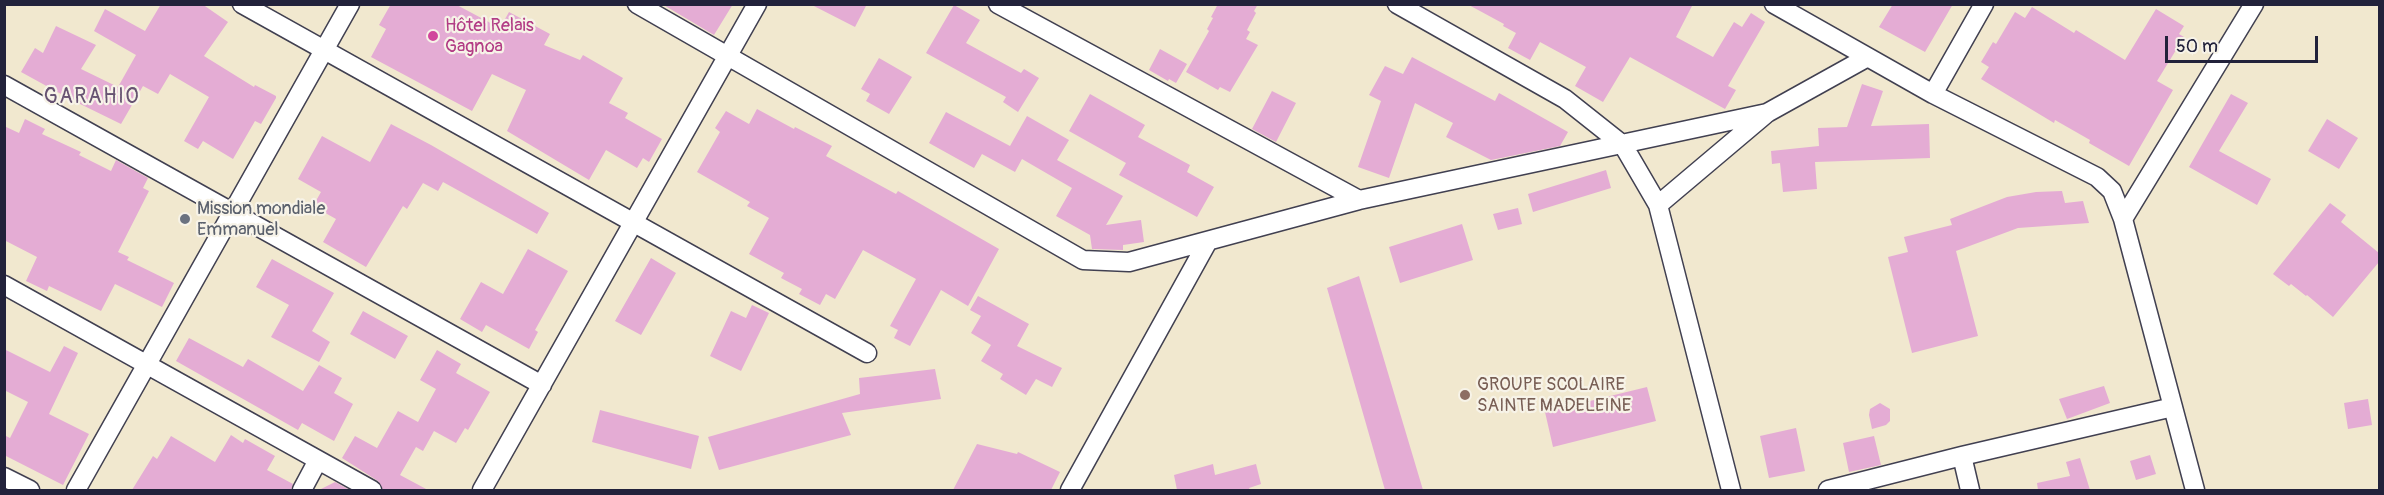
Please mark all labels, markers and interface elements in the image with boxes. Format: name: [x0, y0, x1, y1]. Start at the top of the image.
place label: Hôtel Relais Gagnoa: [445, 15, 534, 57]
scale bar: [2168, 24, 2321, 62]
marker: Hôtel Relais Gagnoa: [426, 29, 440, 43]
text: 50 m: [2176, 35, 2218, 58]
district label: GARAHIO: [44, 85, 140, 111]
place label: Mission mondiale Emmanuel: [197, 198, 325, 240]
marker: Mission mondiale Emmanuel: [178, 212, 192, 226]
place label: GROUPE SCOLAIRE SAINTE MADELEINE: [1477, 374, 1631, 416]
marker: GROUPE SCOLAIRE SAINTE MADELEINE: [1458, 388, 1472, 402]

